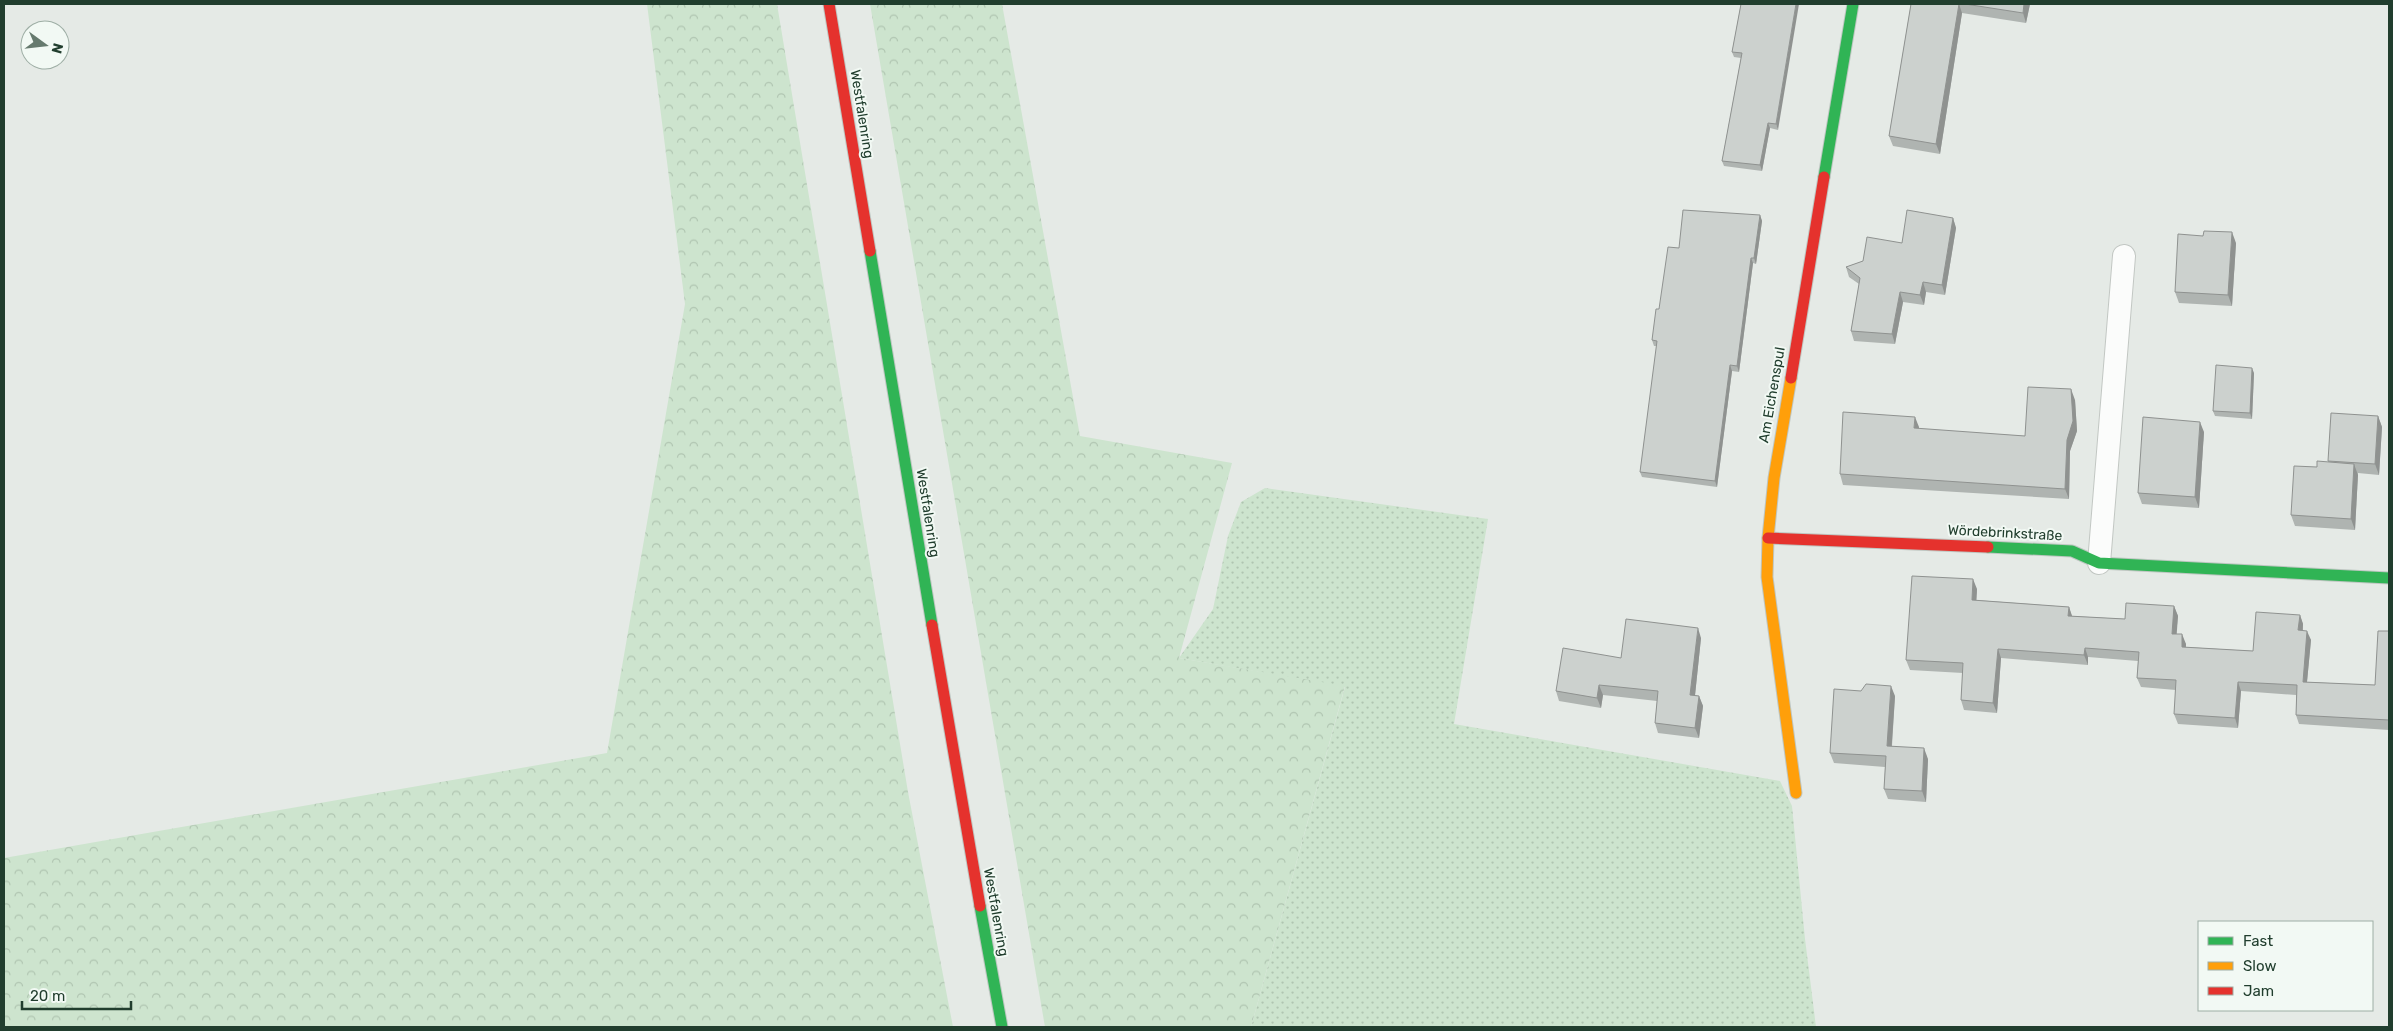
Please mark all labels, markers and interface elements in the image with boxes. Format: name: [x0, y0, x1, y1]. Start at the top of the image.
north arrow: [20, 20, 70, 70]
text: N: [48, 41, 67, 55]
street label: Westfalenring: [847, 68, 877, 160]
street label: Am Eichenspul: [1755, 346, 1789, 444]
street label: Westfalenring: [913, 467, 943, 559]
street label: Wördebrinkstraße: [1947, 522, 2063, 544]
street label: Westfalenring: [980, 866, 1012, 958]
legend: [2198, 921, 2373, 1011]
text: Fast: [2243, 932, 2273, 950]
text: Slow: [2243, 957, 2276, 975]
scale bar: [22, 978, 131, 1010]
text: Jam: [2243, 982, 2274, 1000]
text: 20 m: [30, 987, 65, 1005]

